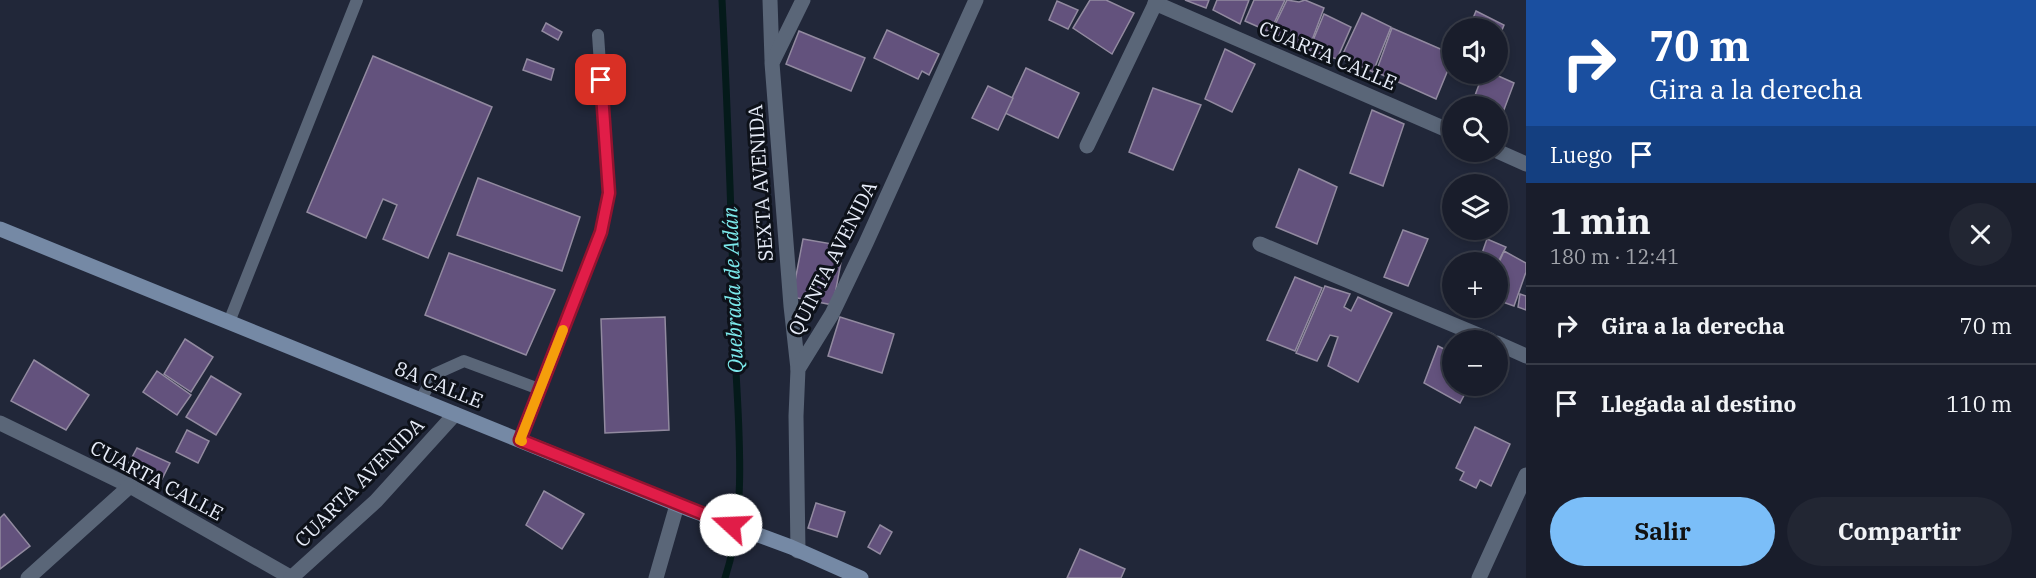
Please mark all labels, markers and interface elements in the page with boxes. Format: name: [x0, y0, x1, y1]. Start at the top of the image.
street label: CUARTA CALLE: [1255, 14, 1401, 96]
map controls: [1442, 18, 1508, 396]
button: sound: [1442, 18, 1508, 84]
text: 70 m: [1649, 18, 1750, 73]
icon: right: [1550, 24, 1628, 102]
pin: [575, 54, 626, 105]
icon: arrive: [584, 63, 617, 96]
text: Gira a la derecha: [1649, 71, 1863, 106]
button: search: [1442, 96, 1508, 162]
street label: SEXTA AVENIDA: [741, 103, 779, 262]
icon: arrive: [1625, 138, 1658, 171]
text: Luego: [1550, 140, 1613, 169]
button: layers: [1442, 174, 1508, 240]
street label: QUINTA AVENIDA: [781, 176, 883, 340]
text: 1 min: [1550, 197, 1651, 244]
button: close: [1949, 203, 2012, 266]
water label: Quebrada de Adán: [715, 206, 749, 374]
text: 180 m · 12:41: [1550, 243, 1679, 270]
button: +: [1442, 252, 1508, 318]
icon: right: [1550, 309, 1583, 342]
text: Gira a la derecha: [1601, 311, 1785, 340]
text: 70 m: [1960, 311, 2012, 340]
button: −: [1442, 330, 1508, 396]
street label: 8A CALLE: [391, 354, 487, 414]
icon: arrive: [1550, 387, 1583, 420]
text: Llegada al destino: [1601, 389, 1796, 418]
text: 110 m: [1946, 389, 2012, 418]
street label: CUARTA AVENIDA: [288, 411, 430, 553]
street label: CUARTA CALLE: [86, 434, 228, 526]
position arrow: [699, 493, 763, 557]
button: Salir: [1550, 497, 1775, 566]
button: Compartir: [1787, 497, 2012, 566]

